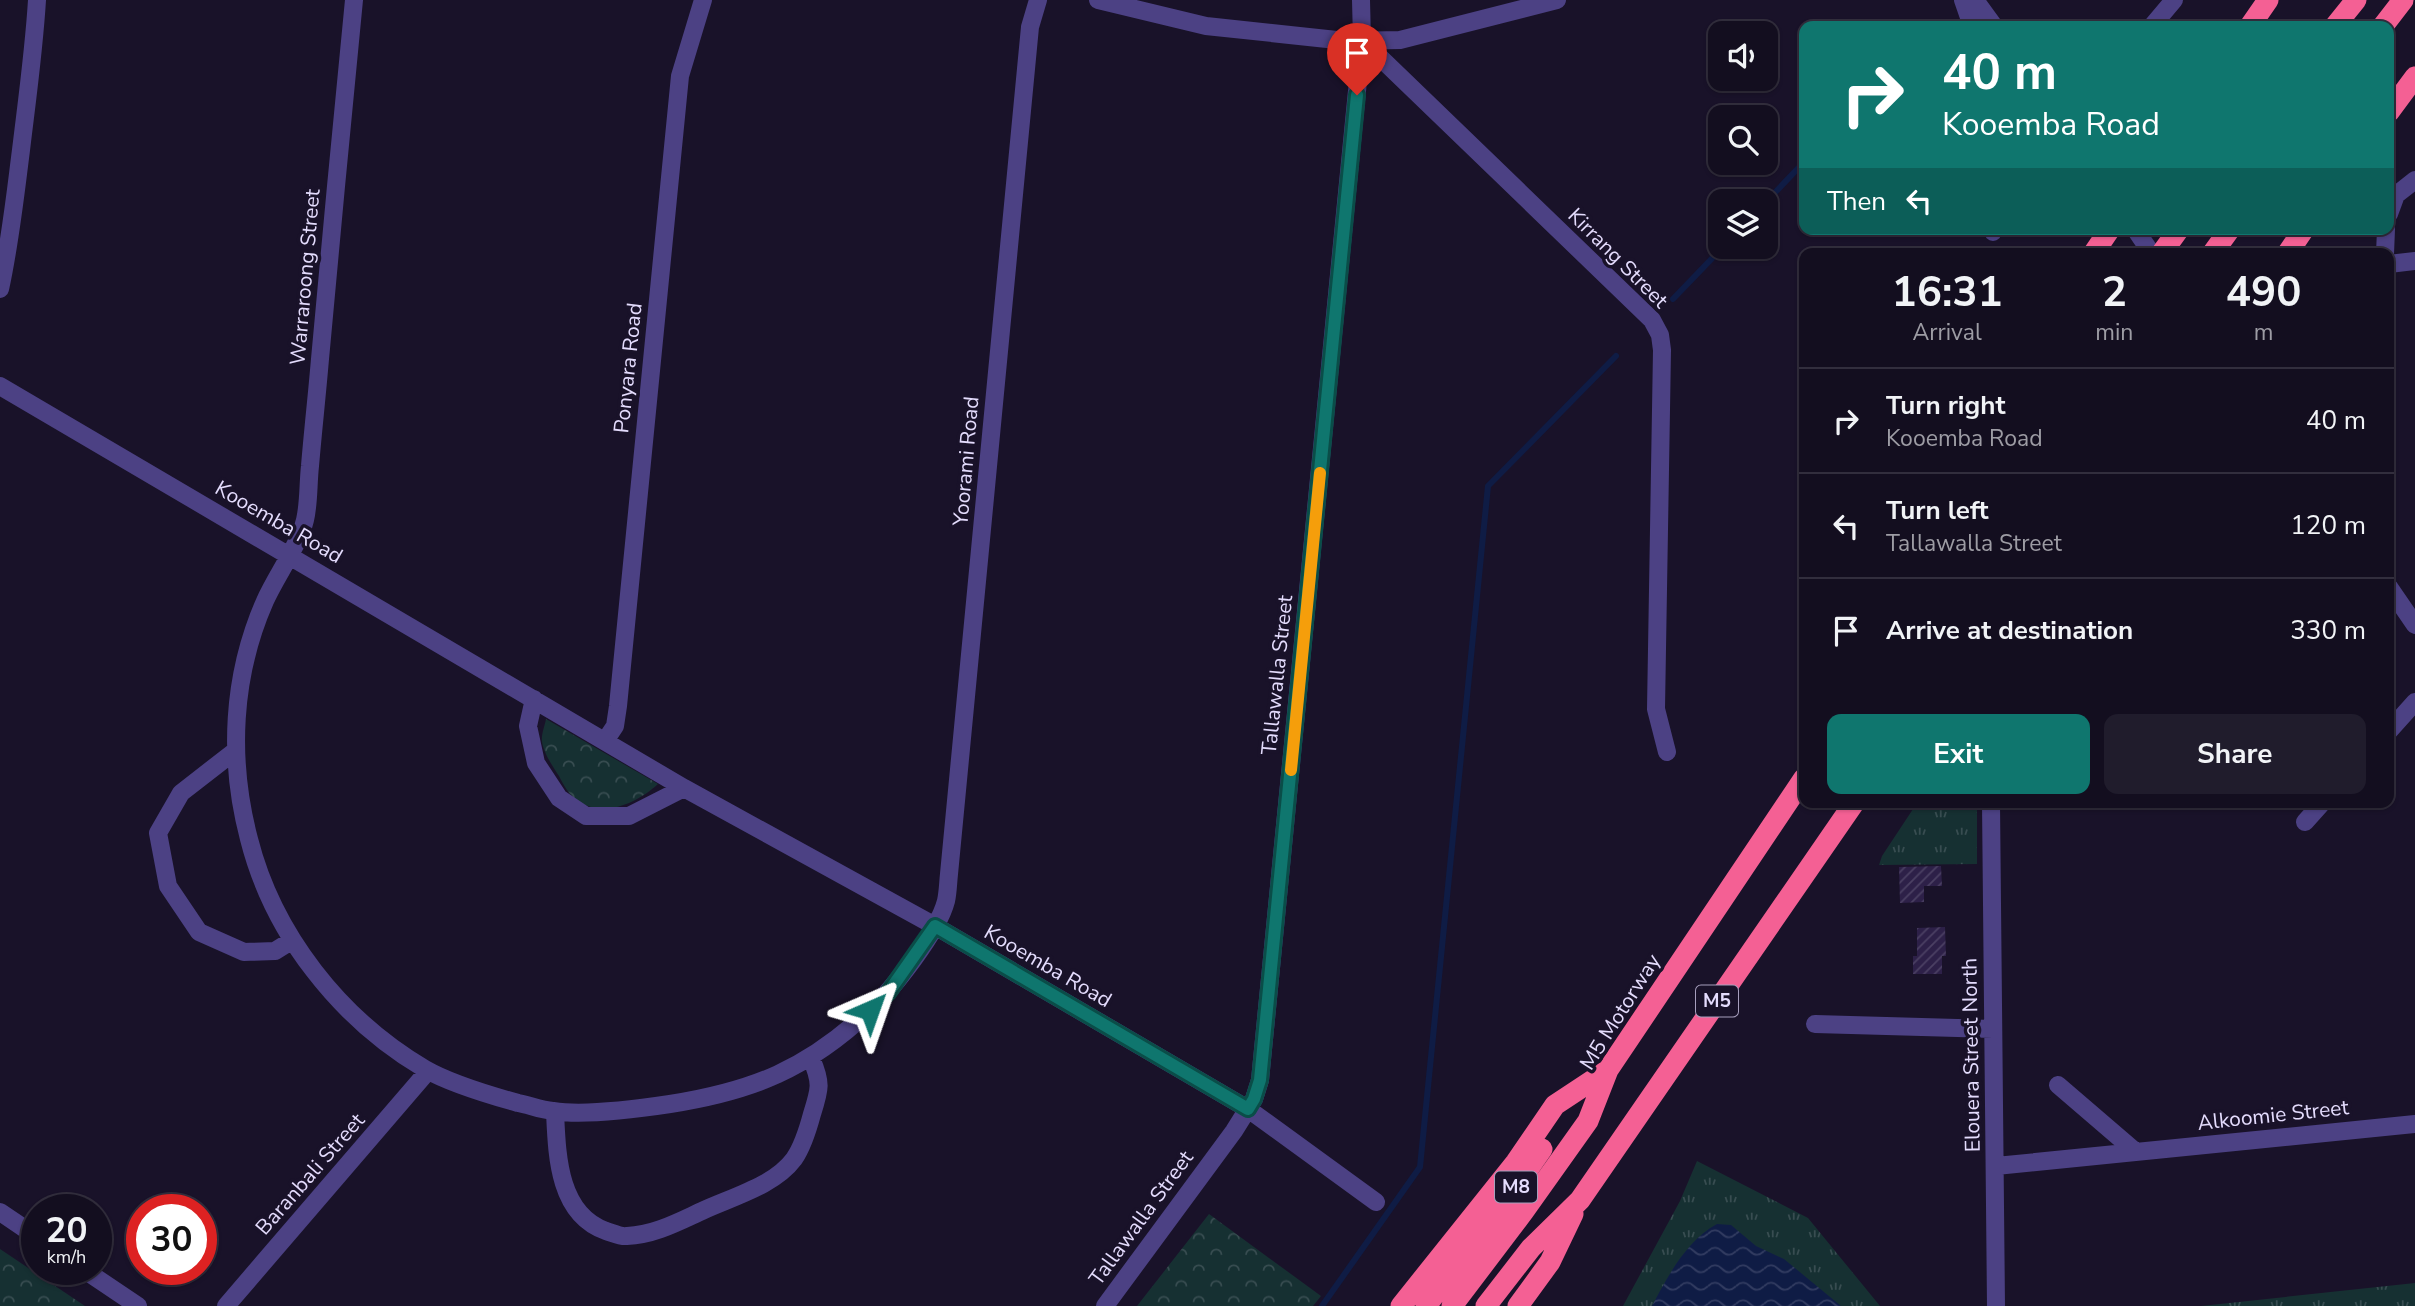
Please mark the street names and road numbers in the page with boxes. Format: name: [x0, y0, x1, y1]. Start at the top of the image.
street label: Warraroong Street: [283, 187, 327, 366]
street label: Kirrang Street: [1562, 202, 1675, 315]
street label: Ponyara Road: [607, 301, 649, 435]
street label: Yoorami Road: [946, 395, 986, 528]
street label: Kooemba Road: [210, 474, 348, 570]
street label: Tallawalla Street: [1255, 593, 1299, 756]
street label: Kooemba Road: [979, 918, 1117, 1014]
street label: M5 Motorway: [1573, 949, 1667, 1075]
street label: Elouera Street North: [1955, 958, 1987, 1152]
road number: M5: [1696, 986, 1738, 1016]
street label: Alkoomie Street: [2196, 1093, 2351, 1137]
street label: Baranbali Street: [249, 1107, 371, 1241]
street label: Tallawalla Street: [1083, 1144, 1200, 1291]
road number: M8: [1495, 1172, 1537, 1203]

